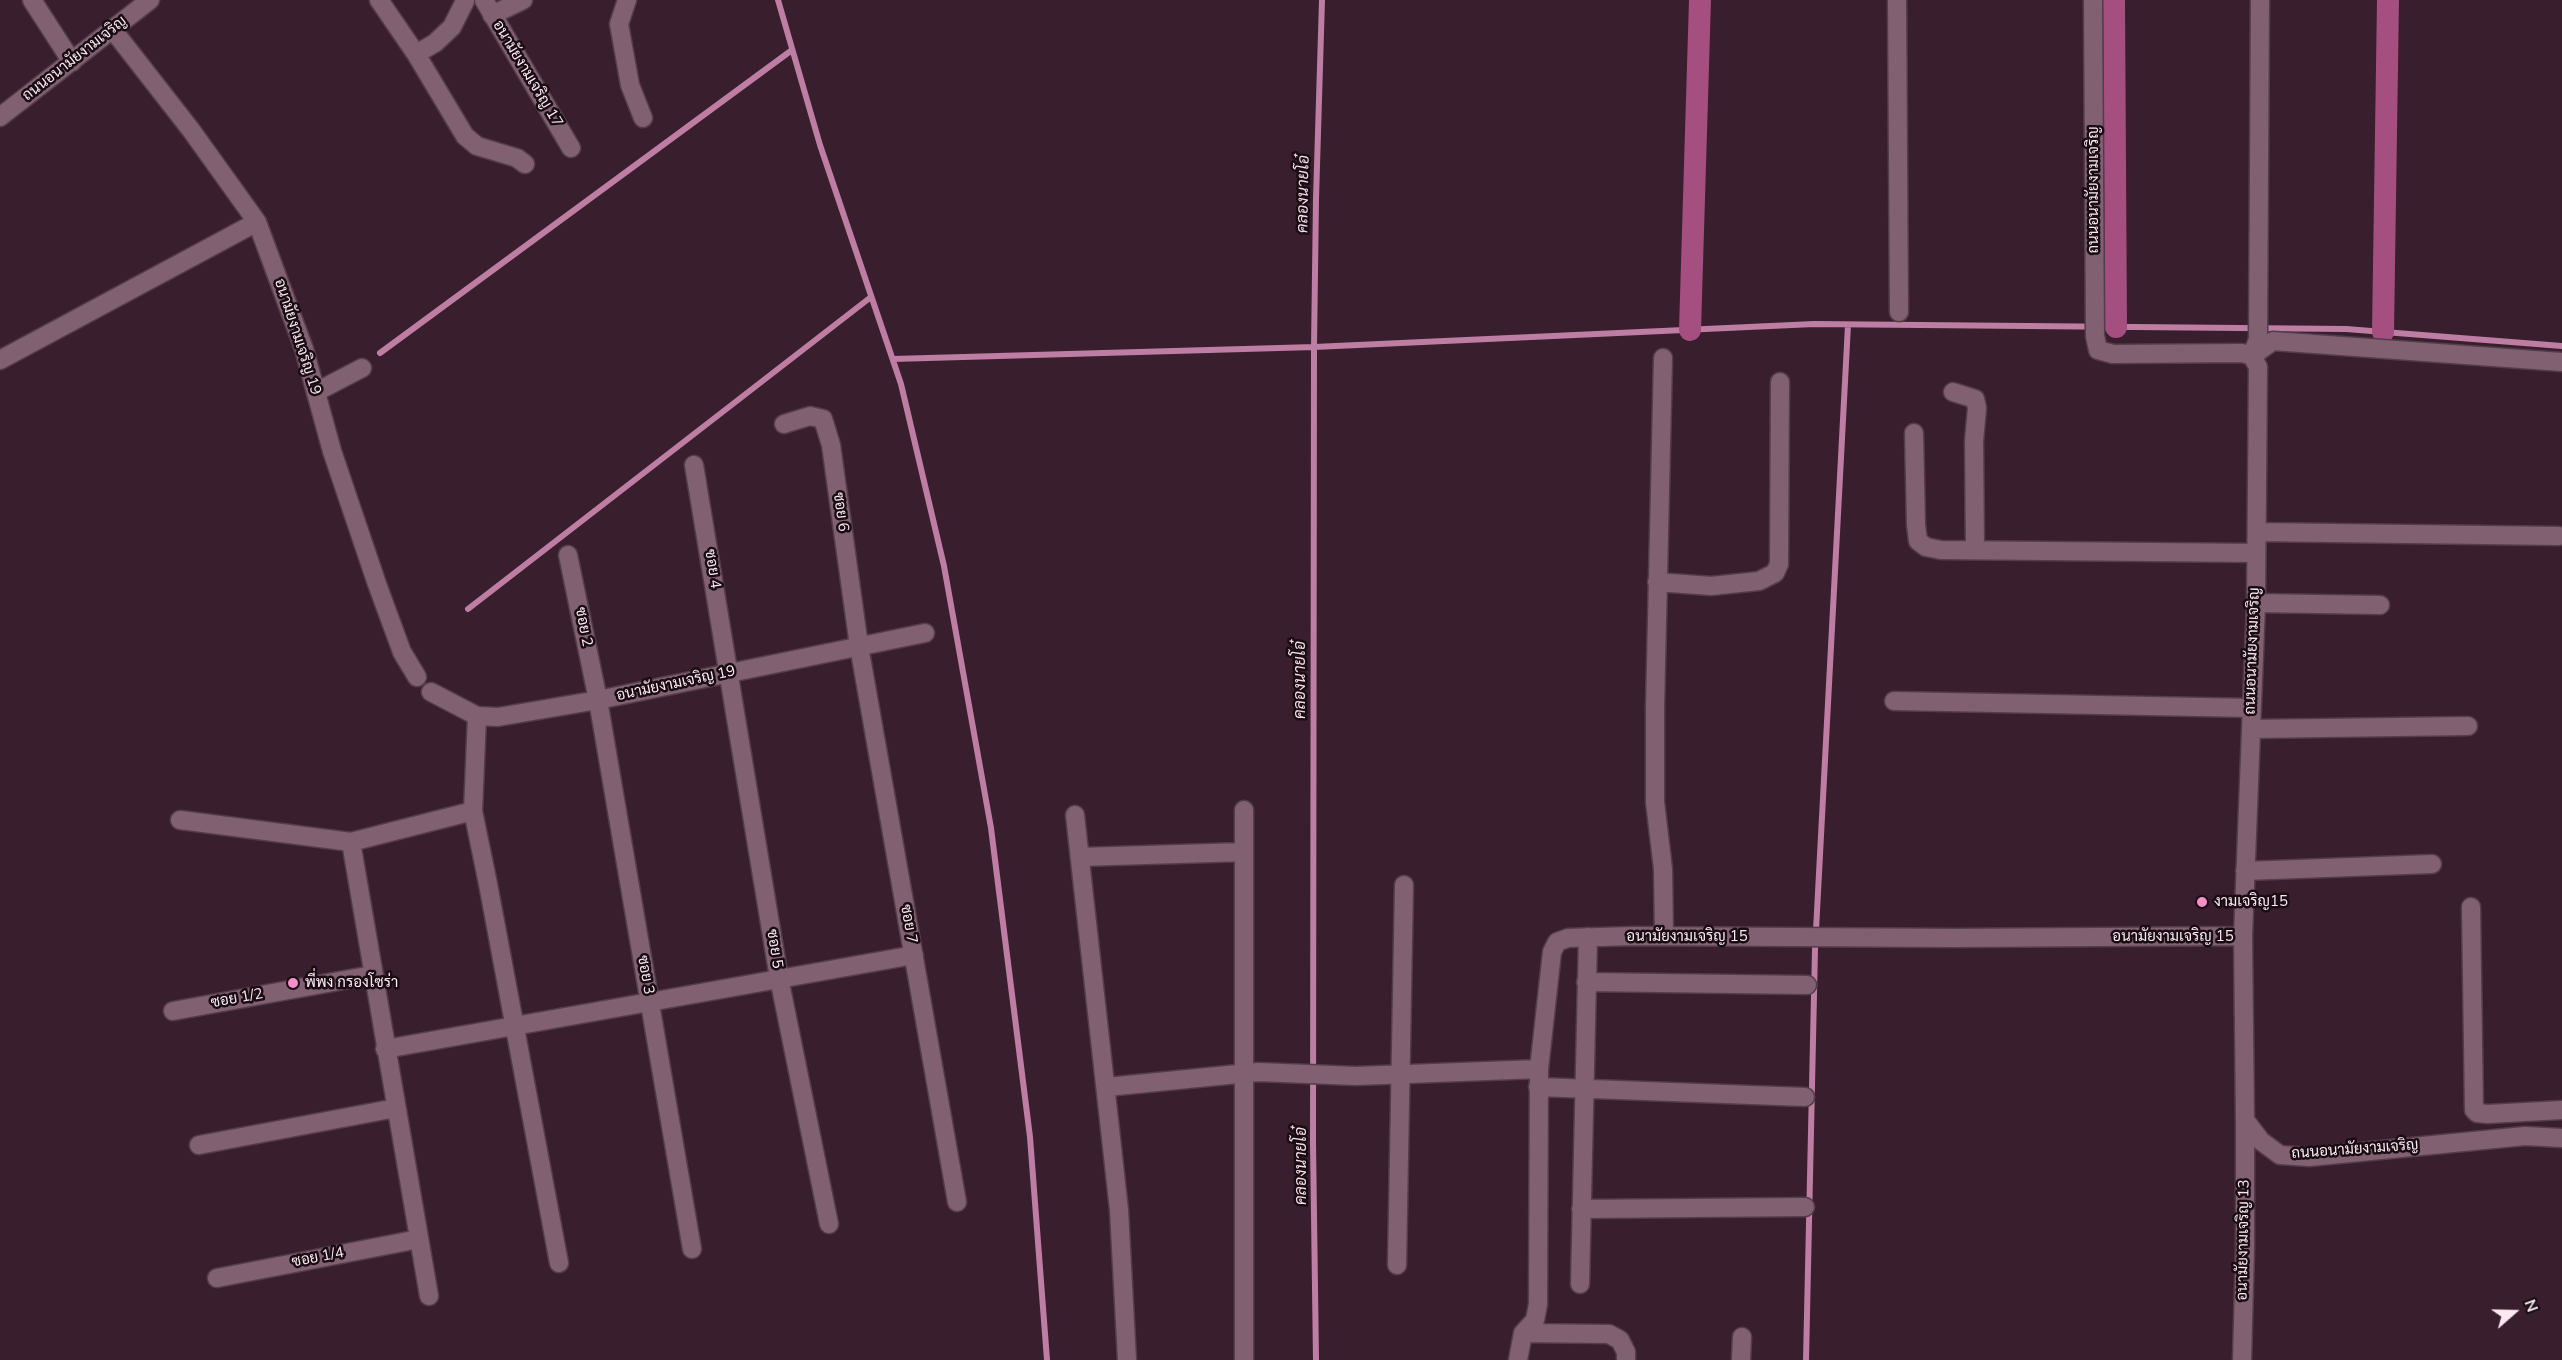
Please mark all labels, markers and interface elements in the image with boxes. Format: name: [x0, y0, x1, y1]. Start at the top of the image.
street label: ถนนอนามัยงามเจริญ: [19, 13, 131, 105]
street label: อนามัยงามเจริญ 17: [488, 17, 566, 131]
street label: ถนนอนามัยงามเจริญ: [2085, 126, 2103, 254]
water label: คลองนายโอ๋: [1294, 155, 1314, 233]
street label: อนามัยงามเจริญ 19: [270, 277, 324, 397]
street label: ซอย 6: [828, 491, 852, 533]
street label: ซอย 4: [700, 548, 724, 590]
street label: ถนนอนามัยงามเจริญ: [2242, 587, 2264, 715]
street label: ซอย 2: [570, 606, 596, 648]
water label: คลองนายโอ๋: [1291, 641, 1311, 719]
street label: อนามัยงามเจริญ 19: [615, 663, 737, 705]
place label: งามเจริญ15: [2214, 893, 2288, 911]
marker: งามเจริญ15: [2195, 895, 2209, 909]
street label: ซอย 7: [896, 903, 920, 945]
street label: ซอย 5: [762, 928, 786, 970]
street label: อนามัยงามเจริญ 15: [1626, 928, 1748, 946]
street label: อนามัยงามเจริญ 15: [2112, 928, 2234, 946]
street label: ซอย 3: [633, 954, 657, 996]
place label: พี่พง กรองโซร่า: [305, 974, 398, 992]
marker: พี่พง กรองโซร่า: [286, 976, 300, 990]
street label: ซอย 1/2: [209, 986, 265, 1012]
water label: คลองนายโอ๋: [1292, 1127, 1312, 1205]
street label: ถนนอนามัยงามเจริญ: [2291, 1137, 2419, 1163]
street label: อนามัยงามเจริญ 13: [2234, 1179, 2254, 1301]
street label: ซอย 1/4: [290, 1244, 346, 1272]
north arrow: [2484, 1282, 2544, 1342]
text: N: [2519, 1296, 2543, 1315]

